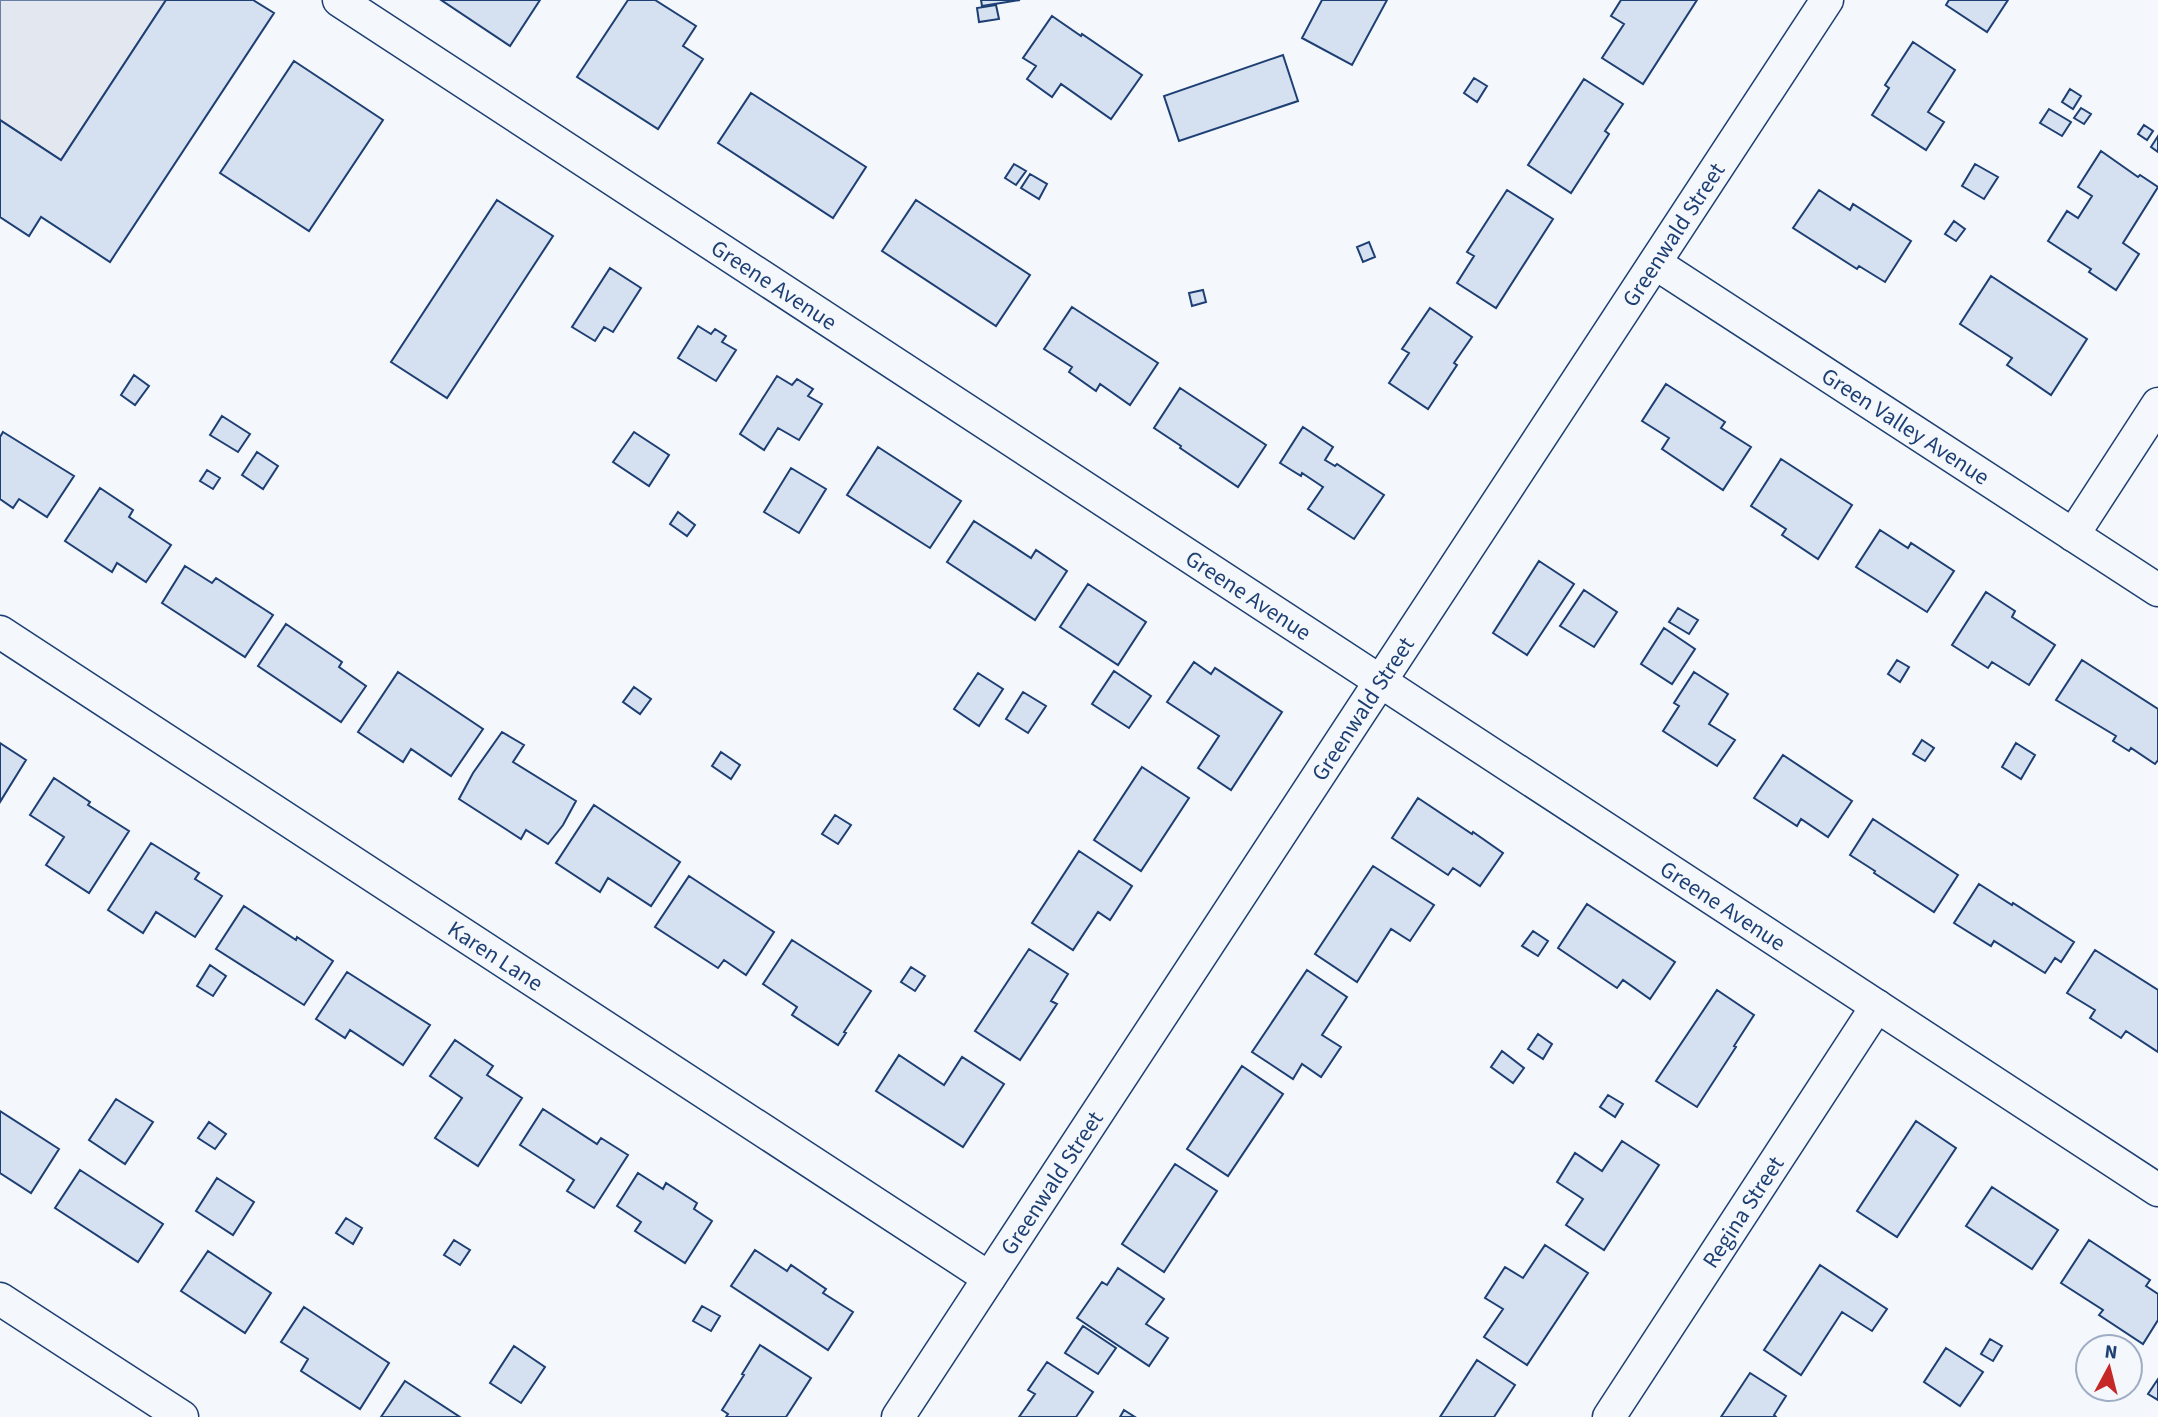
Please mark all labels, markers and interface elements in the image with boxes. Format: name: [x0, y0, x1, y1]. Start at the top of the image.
street label: Greenwald Street: [1614, 156, 1733, 313]
street label: Greene Avenue: [704, 232, 843, 338]
street label: Green Valley Avenue: [1815, 360, 1996, 493]
street label: Greene Avenue: [1179, 542, 1318, 649]
street label: Greenwald Street: [1303, 630, 1422, 787]
street label: Greene Avenue: [1653, 853, 1792, 959]
street label: Karen Lane: [441, 913, 550, 1000]
street label: Greenwald Street: [993, 1104, 1111, 1262]
street label: Regina Street: [1695, 1149, 1792, 1275]
north arrow: [2074, 1333, 2144, 1403]
text: N: [2103, 1338, 2119, 1367]

